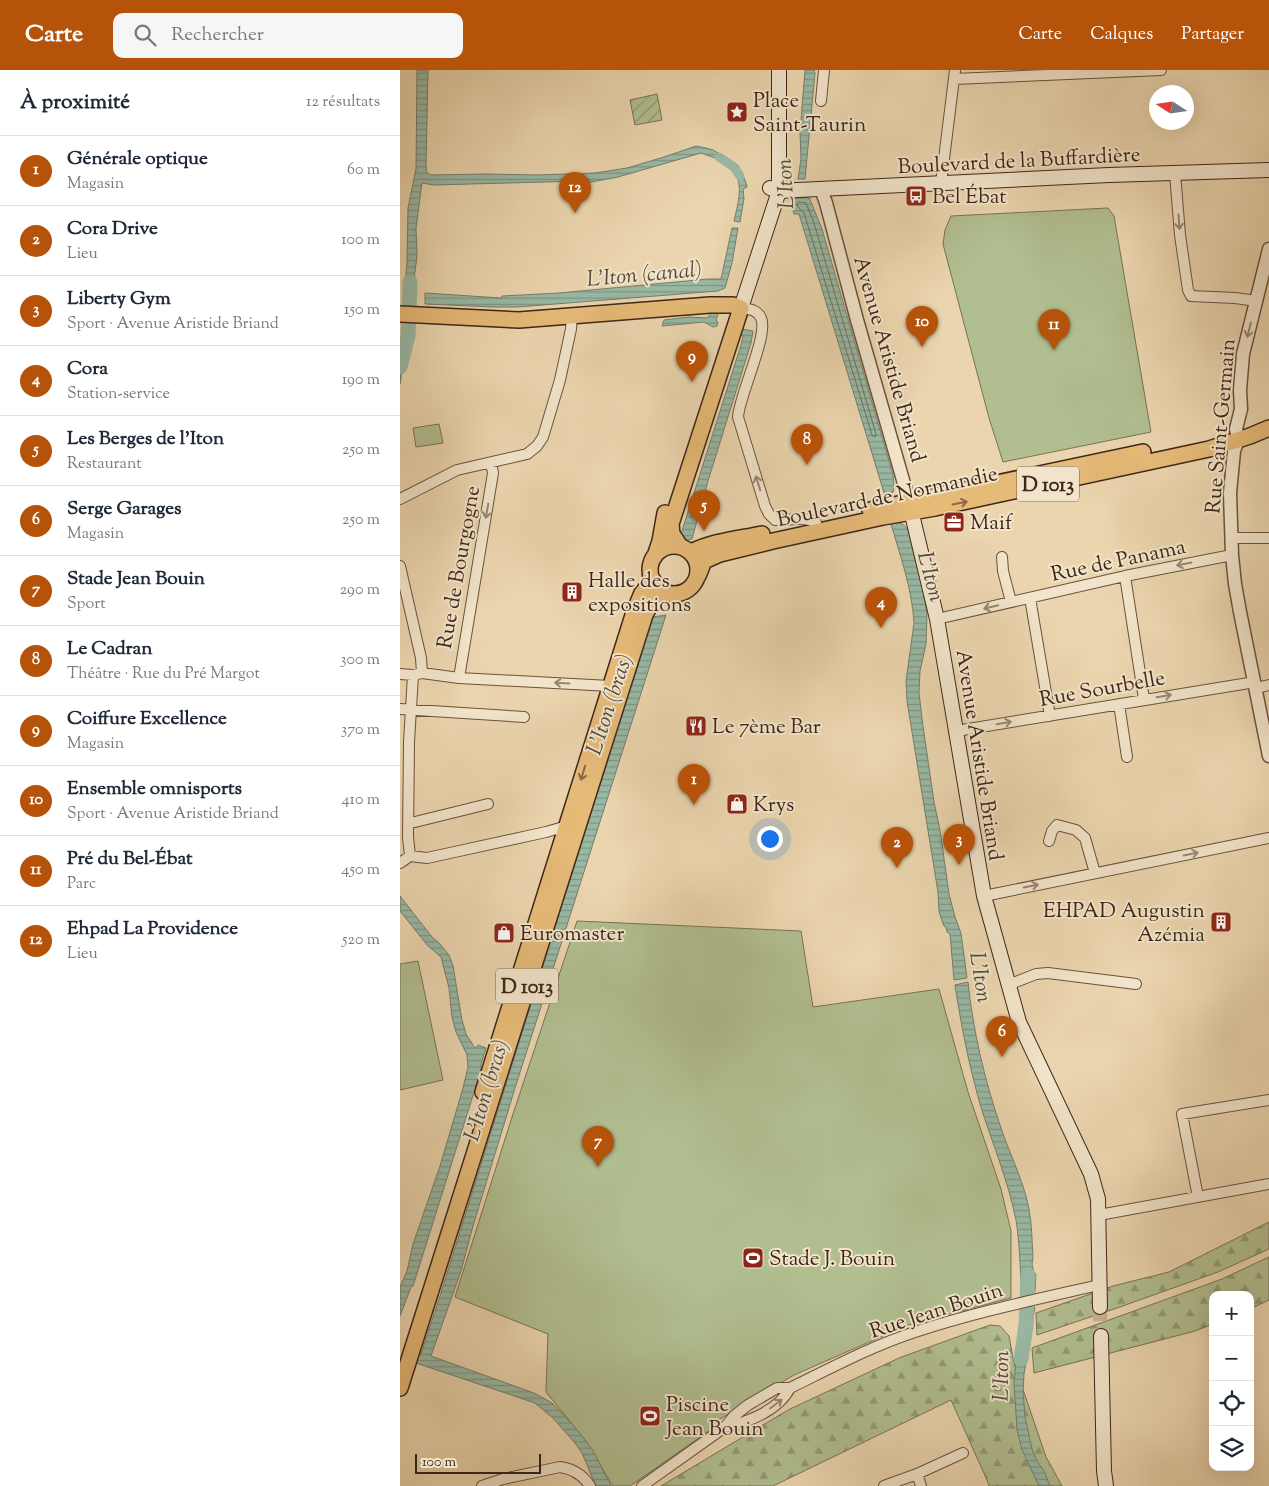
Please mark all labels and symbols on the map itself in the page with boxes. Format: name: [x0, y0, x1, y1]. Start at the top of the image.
north arrow: [1149, 85, 1194, 130]
place label: Place Saint-Taurin: [753, 87, 866, 141]
place icon: Place Saint-Taurin: [725, 100, 749, 124]
street label: Boulevard de la Buffardière: [897, 141, 1141, 183]
water label: L'Iton: [770, 157, 804, 210]
pin: 12: [559, 172, 591, 213]
place label: Bel Ébat: [932, 183, 1006, 213]
bus stop icon: Bel Ébat: [904, 184, 928, 208]
one-way arrow: [1174, 214, 1183, 230]
street label: Avenue Aristide Briand: [844, 253, 932, 466]
water label: L'Iton (canal): [585, 255, 703, 297]
pin: 10: [906, 306, 938, 347]
pin: 11: [1038, 309, 1070, 350]
one-way arrow: [1244, 322, 1253, 338]
street label: Rue Saint-Germain: [1199, 337, 1245, 515]
pin: 9: [676, 341, 708, 382]
pin: 8: [791, 424, 823, 465]
street label: Boulevard de Normandie: [774, 460, 1001, 536]
road number: D 1013: [1017, 466, 1079, 502]
one-way arrow: [753, 476, 762, 492]
street label: Rue de Bourgogne: [431, 483, 489, 651]
pin: 5: [688, 490, 720, 531]
one-way arrow: [951, 498, 967, 507]
one-way arrow: [482, 502, 492, 518]
place label: Maif: [970, 509, 1014, 539]
office icon: Maif: [942, 510, 966, 534]
street label: Rue de Panama: [1048, 533, 1189, 591]
water label: L'Iton: [907, 548, 951, 606]
one-way arrow: [1177, 560, 1193, 570]
place label: Halle des expositions: [588, 567, 691, 621]
building icon: Halle des expositions: [560, 580, 584, 604]
pin: 4: [865, 587, 897, 628]
one-way arrow: [984, 602, 1000, 612]
street label: Avenue Aristide Briand: [947, 648, 1010, 863]
water label: L'Iton (bras): [579, 650, 642, 760]
street label: Rue Sourbelle: [1037, 664, 1168, 716]
one-way arrow: [554, 679, 570, 688]
one-way arrow: [1156, 691, 1172, 701]
place label: Le 7ème Bar: [712, 713, 821, 743]
restaurant icon: Le 7ème Bar: [684, 714, 708, 738]
one-way arrow: [995, 718, 1011, 728]
pin: 1: [678, 764, 710, 805]
one-way arrow: [578, 765, 588, 781]
place label: Krys: [753, 791, 794, 821]
shop icon: Krys: [725, 792, 749, 816]
pin: 3: [943, 824, 975, 865]
your location: [757, 826, 783, 852]
pin: 2: [881, 827, 913, 868]
one-way arrow: [1182, 848, 1198, 858]
one-way arrow: [1023, 881, 1039, 891]
place label: EHPAD Augustin Azémia: [1043, 897, 1205, 951]
building icon: EHPAD Augustin Azémia: [1209, 910, 1233, 934]
place label: Euromaster: [520, 920, 624, 950]
shop icon: Euromaster: [492, 921, 516, 945]
water label: L'Iton: [959, 950, 999, 1006]
road number: D 1013: [496, 968, 558, 1004]
pin: 6: [986, 1016, 1018, 1057]
water label: L'Iton (bras): [457, 1036, 518, 1146]
pin: 7: [582, 1126, 614, 1167]
place label: Stade J. Bouin: [769, 1245, 895, 1275]
sports icon: Stade J. Bouin: [741, 1246, 765, 1270]
street label: Rue Jean Bouin: [866, 1276, 1007, 1348]
water label: L'Iton: [987, 1350, 1019, 1402]
place label: Piscine Jean Bouin: [665, 1391, 764, 1445]
one-way arrow: [769, 1399, 783, 1409]
sports icon: Piscine Jean Bouin: [638, 1404, 662, 1428]
scale bar: [415, 1451, 541, 1474]

